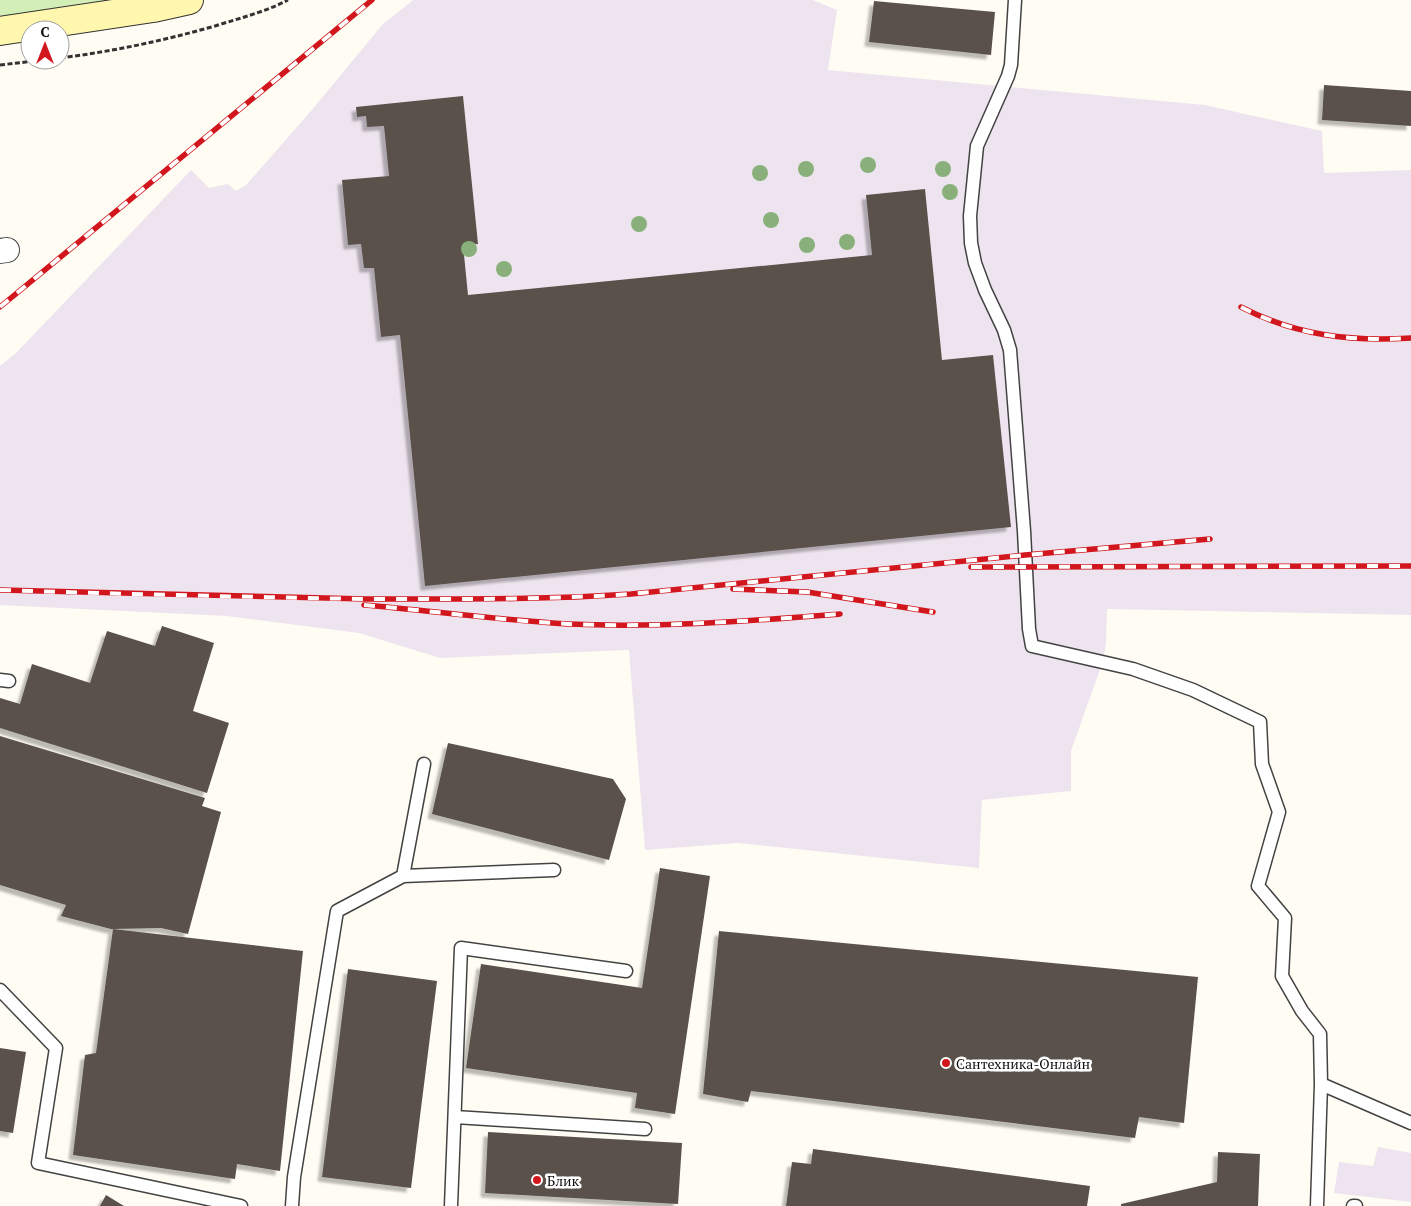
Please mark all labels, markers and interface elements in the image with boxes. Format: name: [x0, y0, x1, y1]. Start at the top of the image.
north arrow: [20, 20, 70, 70]
text: С: [40, 22, 50, 41]
place label: Сантехника-Онлайн: [956, 1054, 1091, 1073]
marker: Сантехника-Онлайн: [940, 1057, 952, 1069]
place label: Блик: [547, 1171, 580, 1190]
marker: Блик: [531, 1174, 543, 1186]

